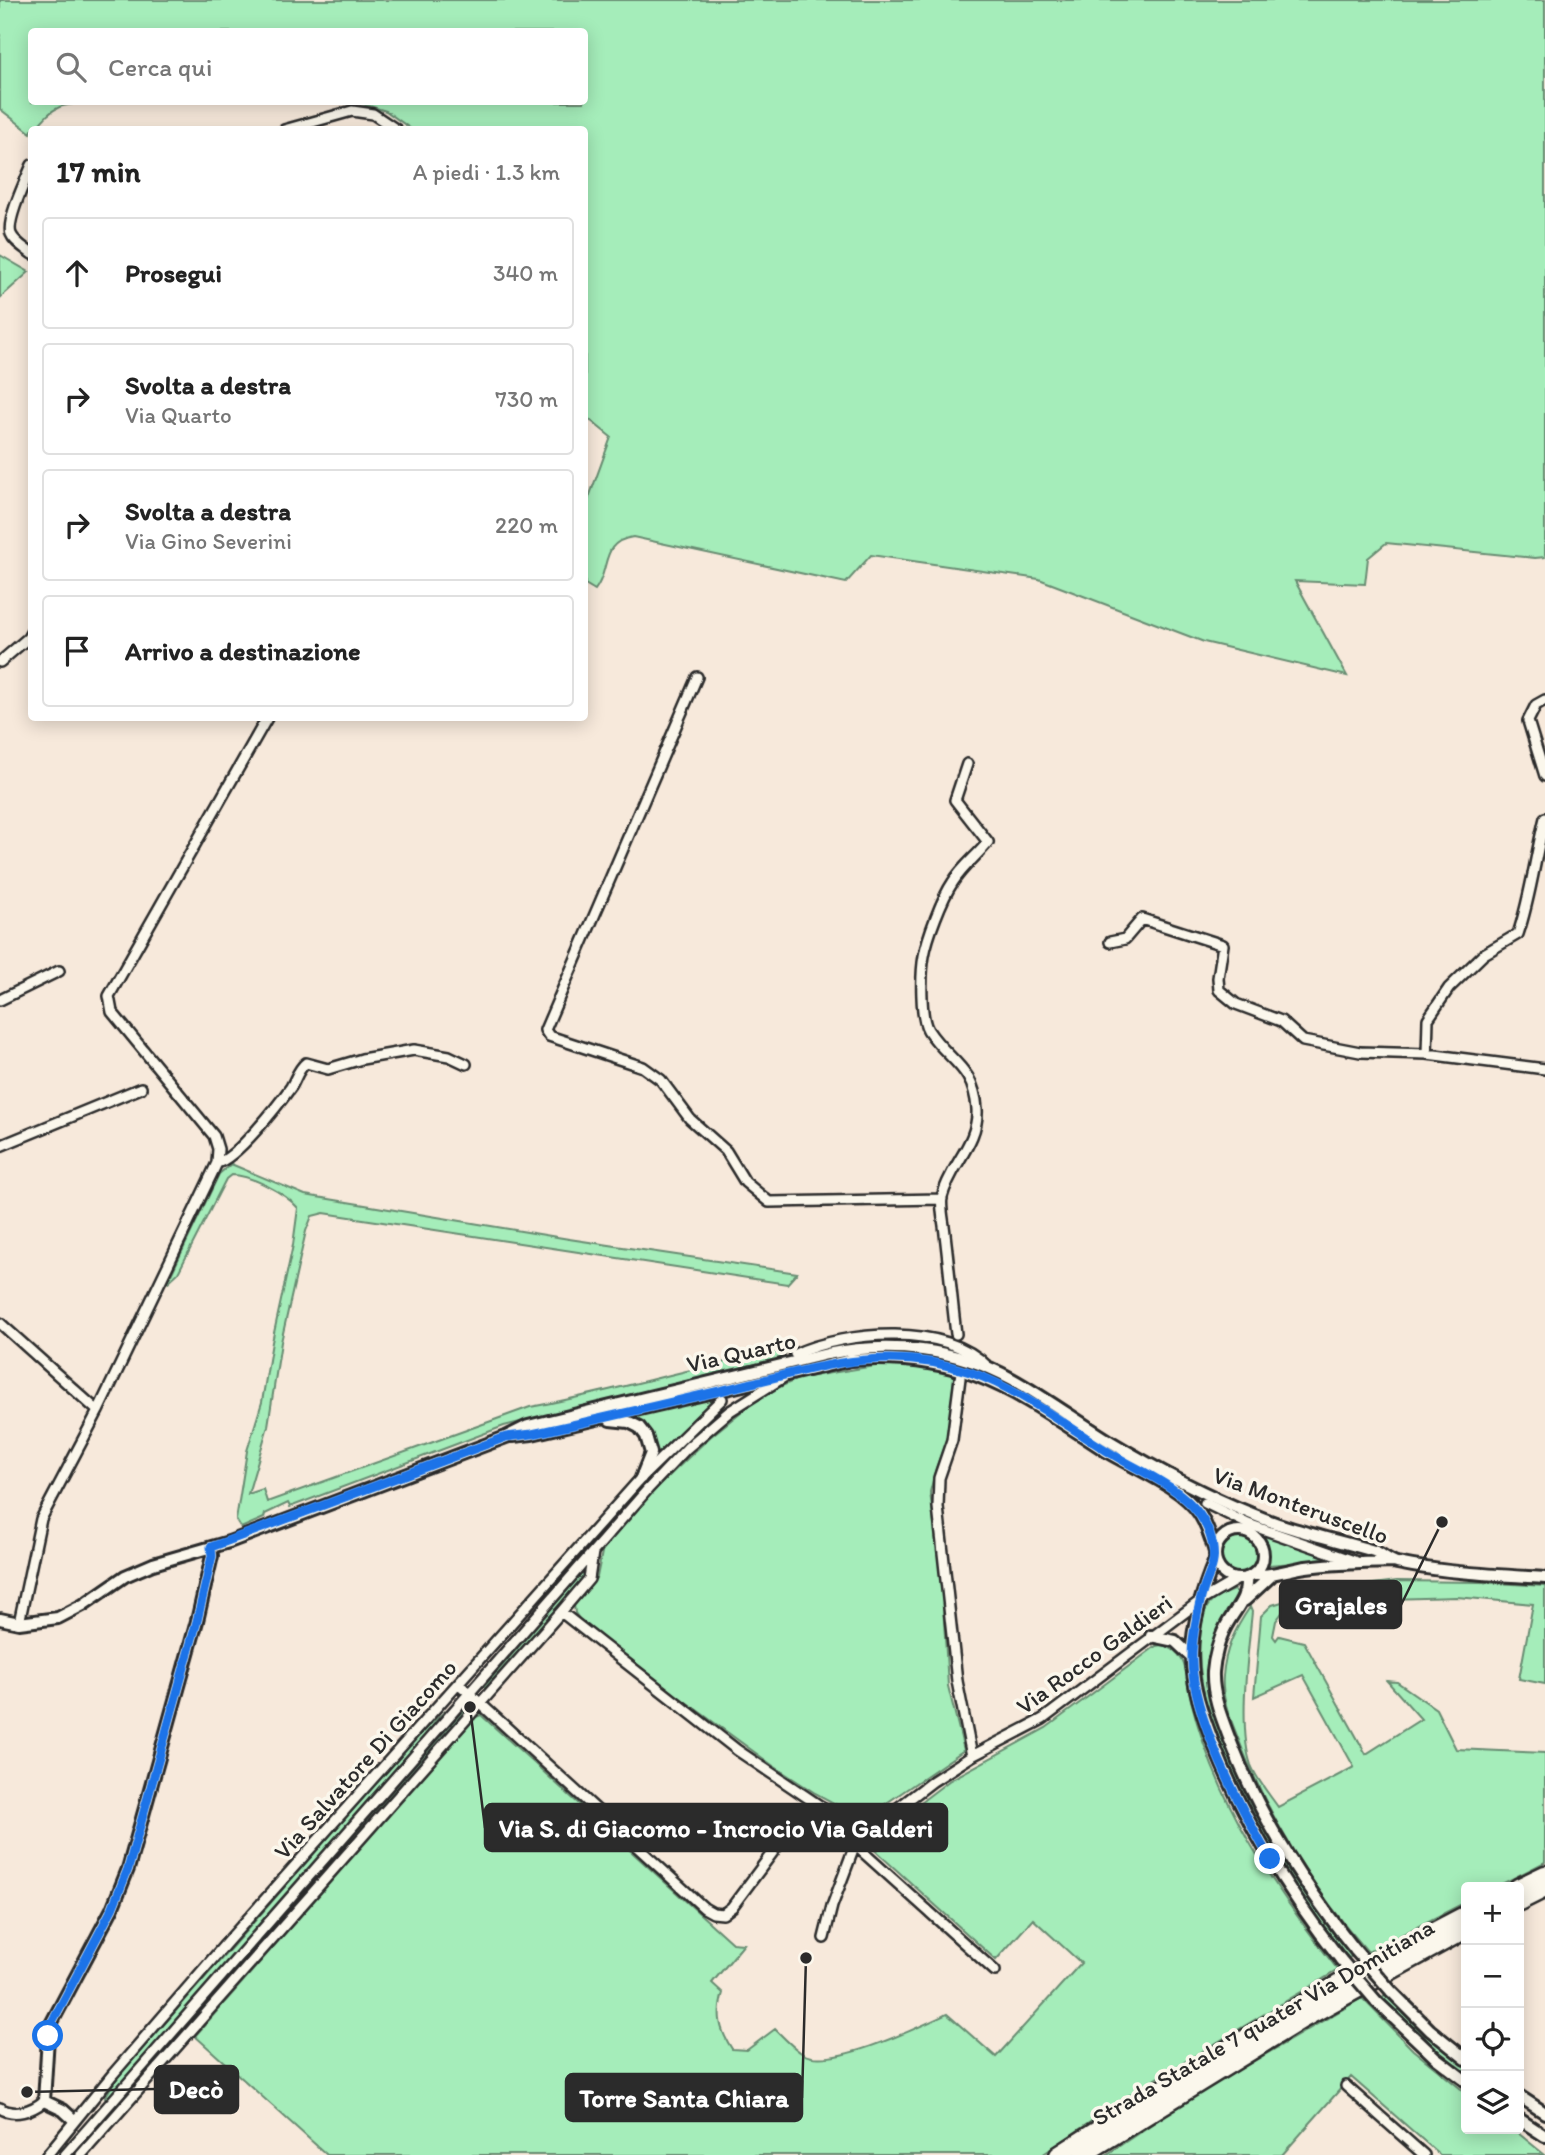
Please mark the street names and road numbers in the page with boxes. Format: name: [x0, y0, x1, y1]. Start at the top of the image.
street label: Via Quarto: [683, 1325, 799, 1379]
street label: Via Monteruscello: [1209, 1460, 1393, 1550]
street label: Via Rocco Galdieri: [1010, 1588, 1178, 1720]
street label: Via Salvatore Di Giacomo: [268, 1653, 462, 1865]
street label: Strada Statale 7 quater Via Domitiana: [1087, 1912, 1440, 2132]

